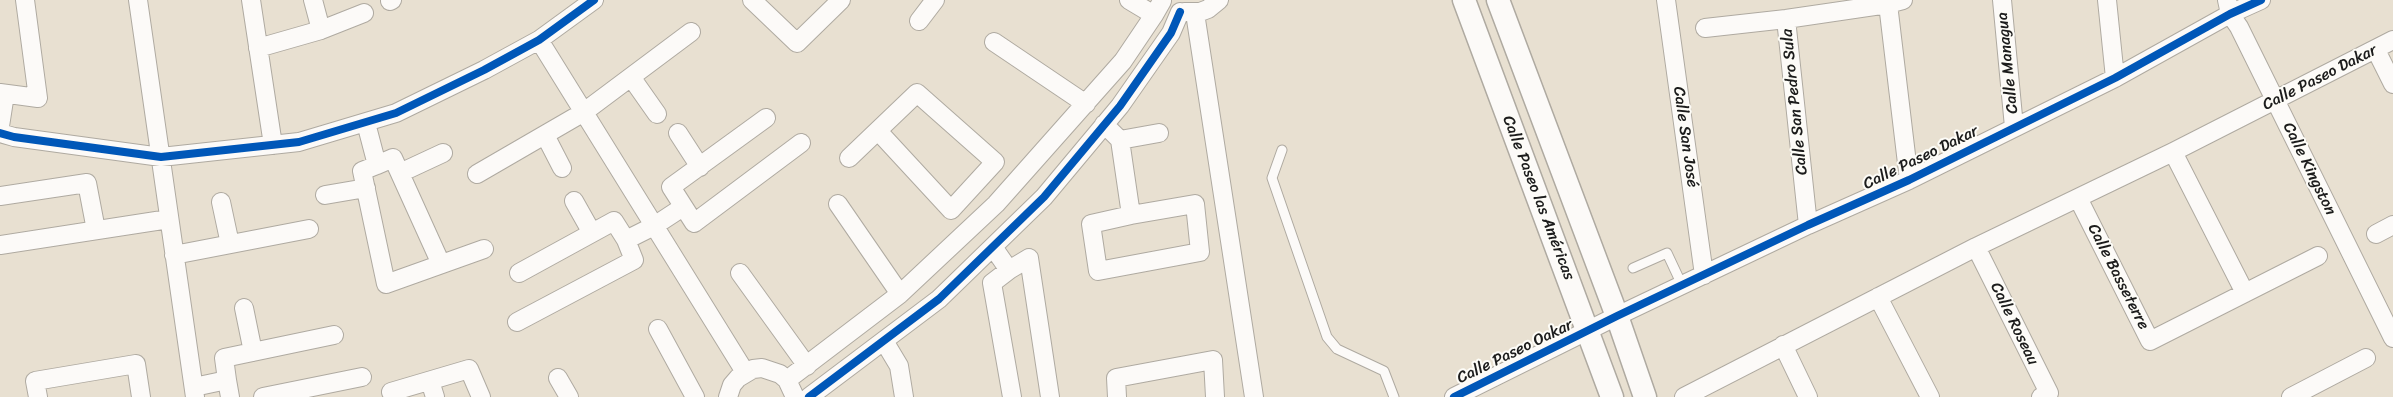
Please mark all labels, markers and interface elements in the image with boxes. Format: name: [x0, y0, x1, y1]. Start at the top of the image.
street label: Calle Managua: [1993, 11, 2023, 115]
street label: Calle San Pedro Sula: [1778, 28, 1812, 176]
street label: Calle Paseo Dakar: [2260, 41, 2380, 115]
street label: Calle San José: [1668, 85, 1702, 189]
street label: Calle Paseo las Américas: [1498, 113, 1578, 283]
street label: Calle Kingston: [2278, 120, 2340, 218]
street label: Calle Paseo Dakar: [1860, 122, 1982, 194]
street label: Calle Basseterre: [2083, 221, 2153, 333]
street label: Calle Roseau: [1986, 280, 2042, 368]
street label: Calle Paseo Oakar: [1454, 316, 1576, 388]

